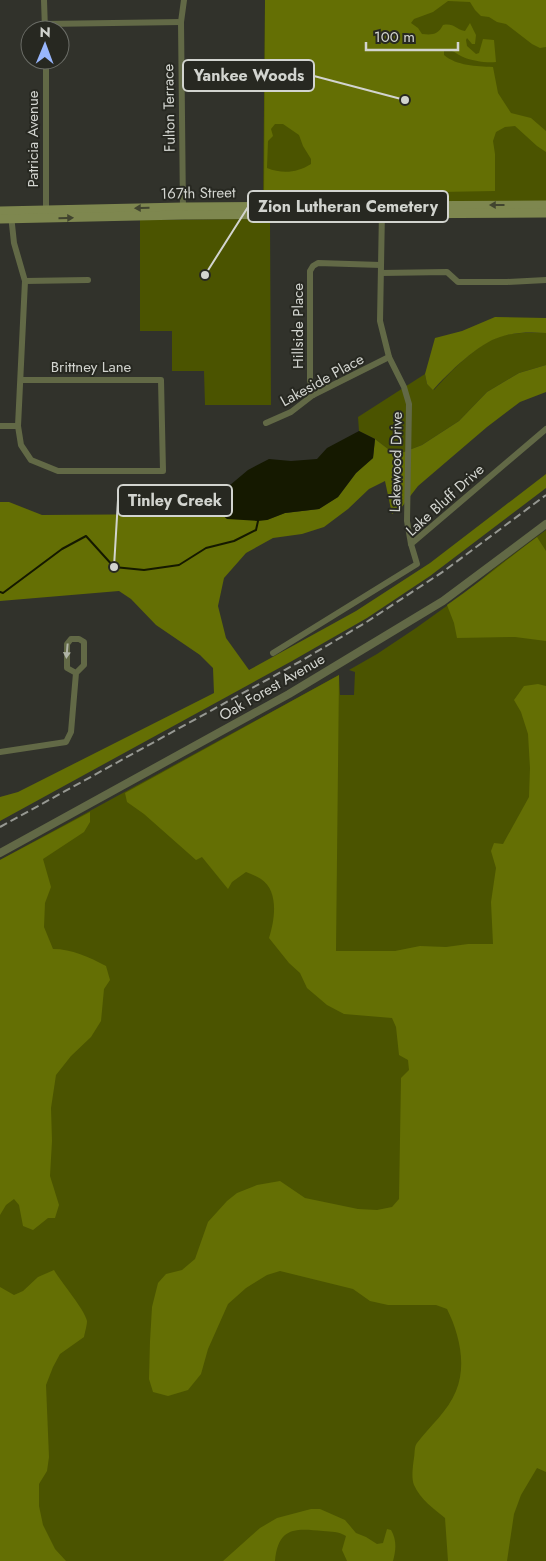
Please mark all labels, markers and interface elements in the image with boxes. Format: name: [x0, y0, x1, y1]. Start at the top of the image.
north arrow: [20, 20, 70, 70]
scale bar: [366, 20, 458, 52]
text: N: [39, 22, 51, 42]
text: 100 m: [374, 26, 415, 48]
callout: Yankee Woods: [183, 60, 314, 91]
street label: Fulton Terrace: [157, 63, 181, 152]
text: Yankee Woods: [193, 64, 304, 87]
street label: Patricia Avenue: [22, 90, 44, 188]
street label: 167th Street: [160, 181, 236, 205]
callout: Zion Lutheran Cemetery: [248, 191, 448, 222]
text: Zion Lutheran Cemetery: [258, 195, 439, 218]
one-way arrow: [489, 201, 505, 209]
one-way arrow: [134, 204, 150, 212]
one-way arrow: [58, 214, 74, 222]
street label: Hillside Place: [287, 283, 309, 369]
street label: Lakeside Place: [276, 348, 368, 412]
street label: Brittney Lane: [51, 356, 132, 378]
street label: Lakewood Drive: [384, 411, 408, 512]
street label: Lake Bluff Drive: [401, 459, 489, 541]
callout: Tinley Creek: [118, 485, 232, 516]
text: Tinley Creek: [128, 489, 223, 512]
one-way arrow: [63, 644, 71, 660]
street label: Oak Forest Avenue: [215, 648, 329, 726]

